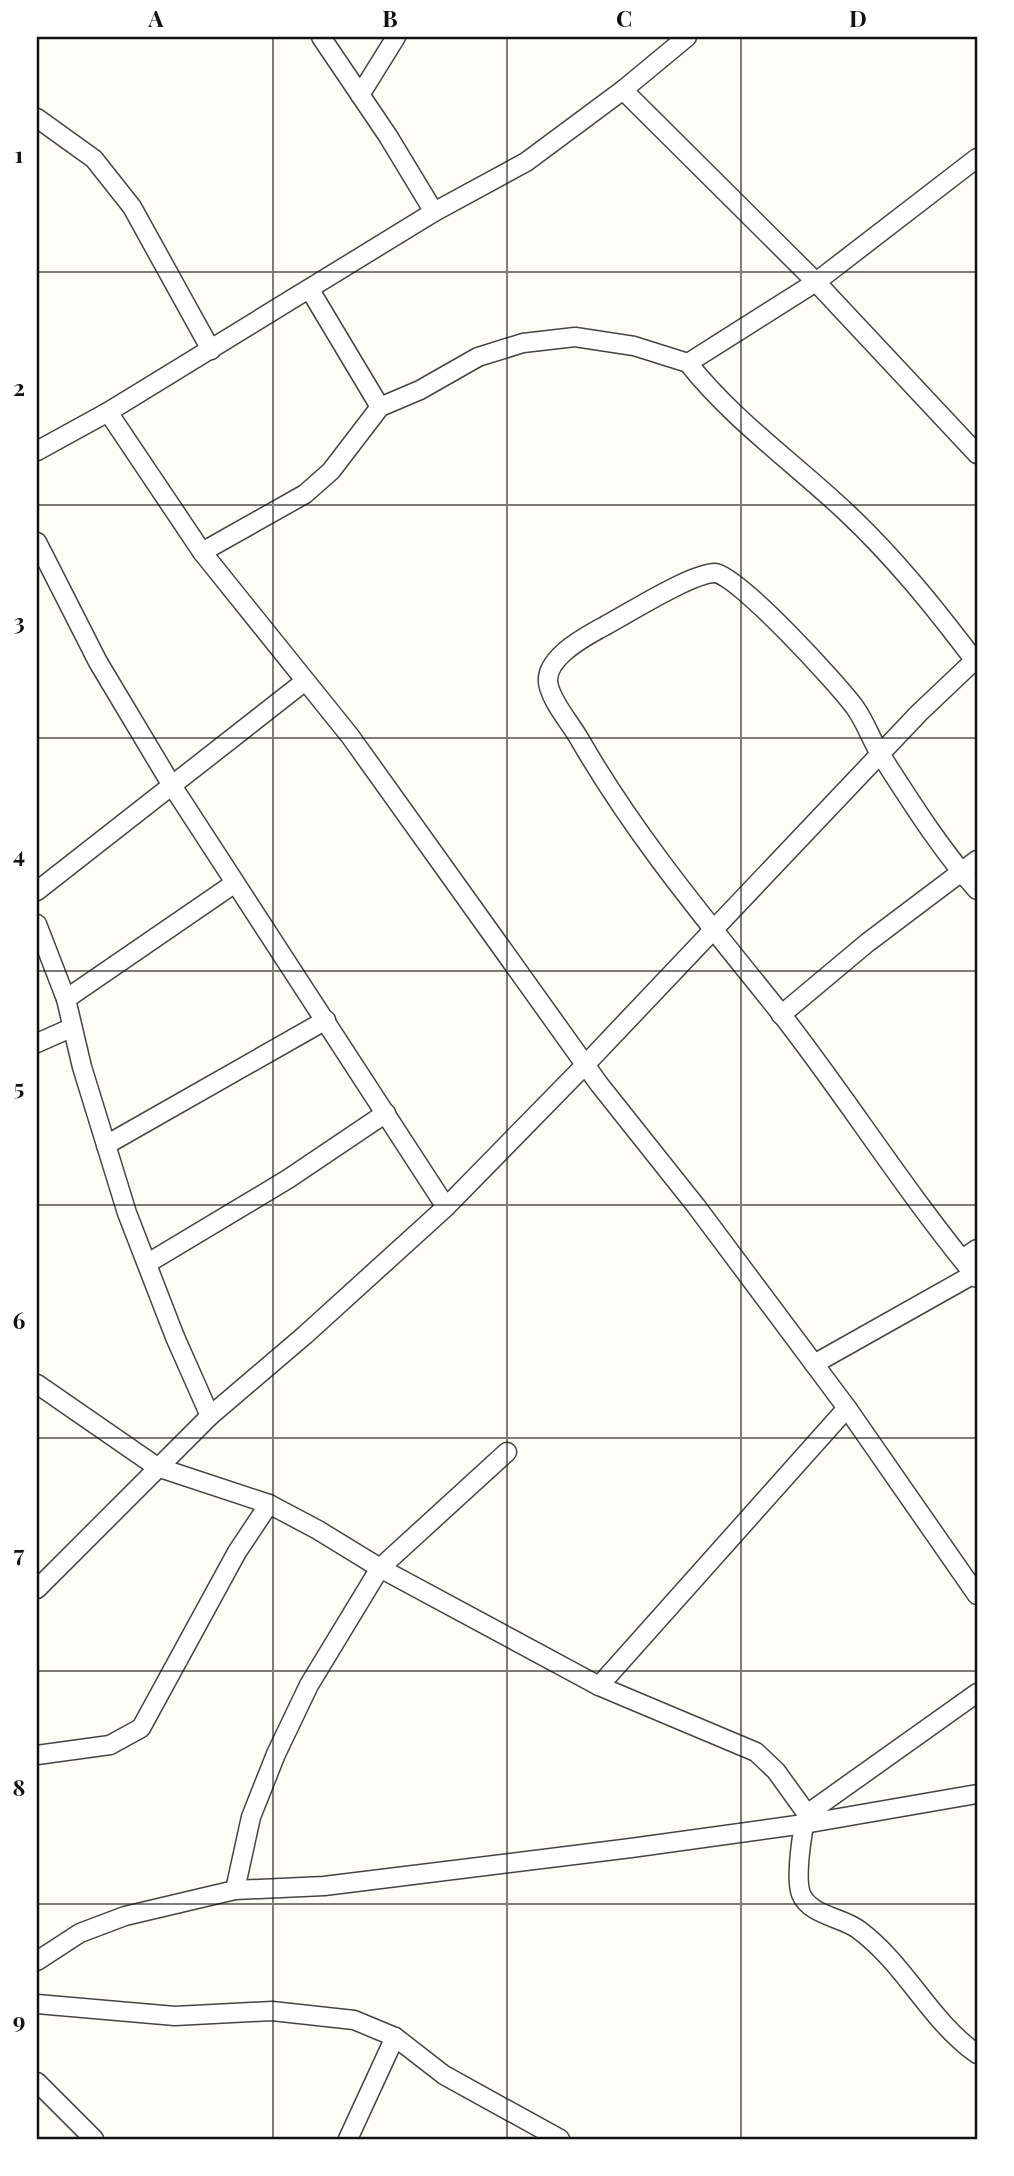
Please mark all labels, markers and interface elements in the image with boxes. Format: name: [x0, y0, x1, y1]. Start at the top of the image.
text: A: [147, 2, 164, 33]
text: B: [382, 2, 398, 33]
text: C: [616, 2, 632, 33]
text: D: [849, 2, 867, 33]
text: 1: [15, 138, 24, 169]
text: 2: [13, 371, 25, 402]
text: 3: [13, 605, 25, 636]
text: 4: [13, 838, 25, 869]
text: 5: [14, 1071, 24, 1102]
text: 6: [13, 1304, 26, 1335]
text: 7: [14, 1537, 25, 1568]
text: 8: [13, 1771, 25, 1802]
text: 9: [13, 2004, 25, 2035]

